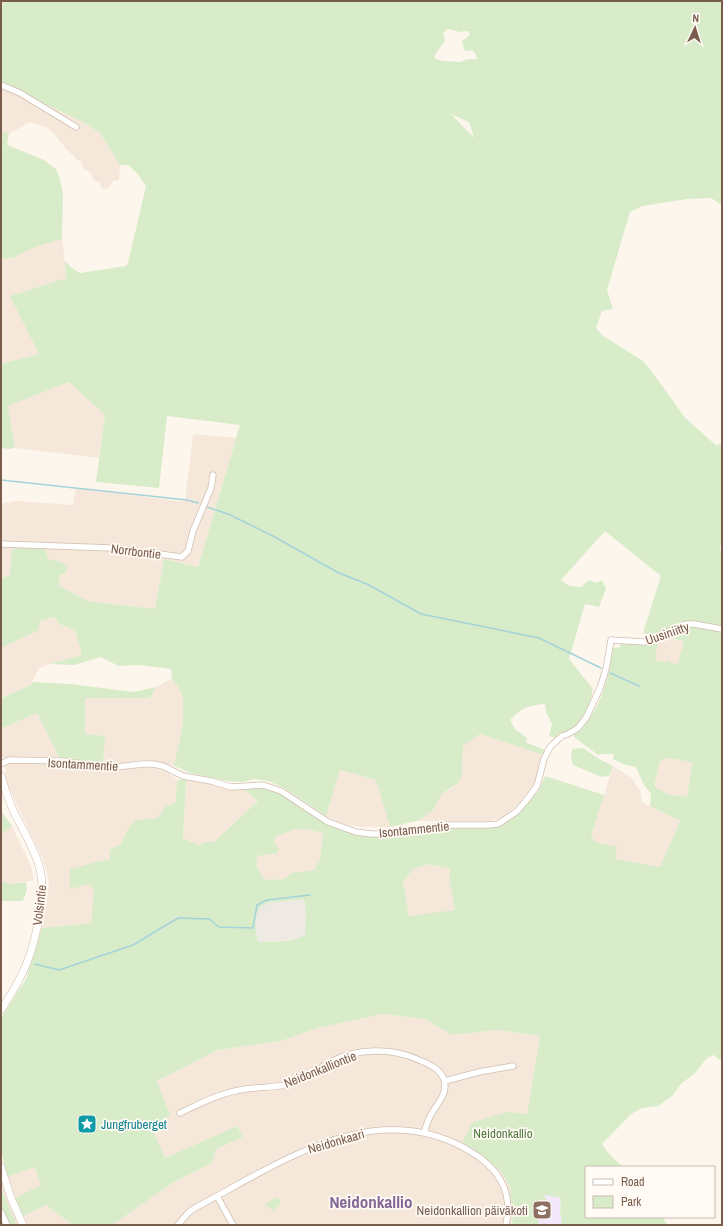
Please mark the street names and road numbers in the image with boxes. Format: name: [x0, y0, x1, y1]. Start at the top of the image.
street label: Norrbontie: [110, 540, 162, 563]
street label: Uusiniitty: [643, 618, 692, 649]
street label: Isontammentie: [47, 754, 119, 775]
street label: Isontammentie: [378, 817, 450, 842]
street label: Volsintie: [29, 884, 50, 926]
street label: Neidonkalliontie: [281, 1047, 359, 1092]
street label: Neidonkaari: [306, 1125, 366, 1158]

